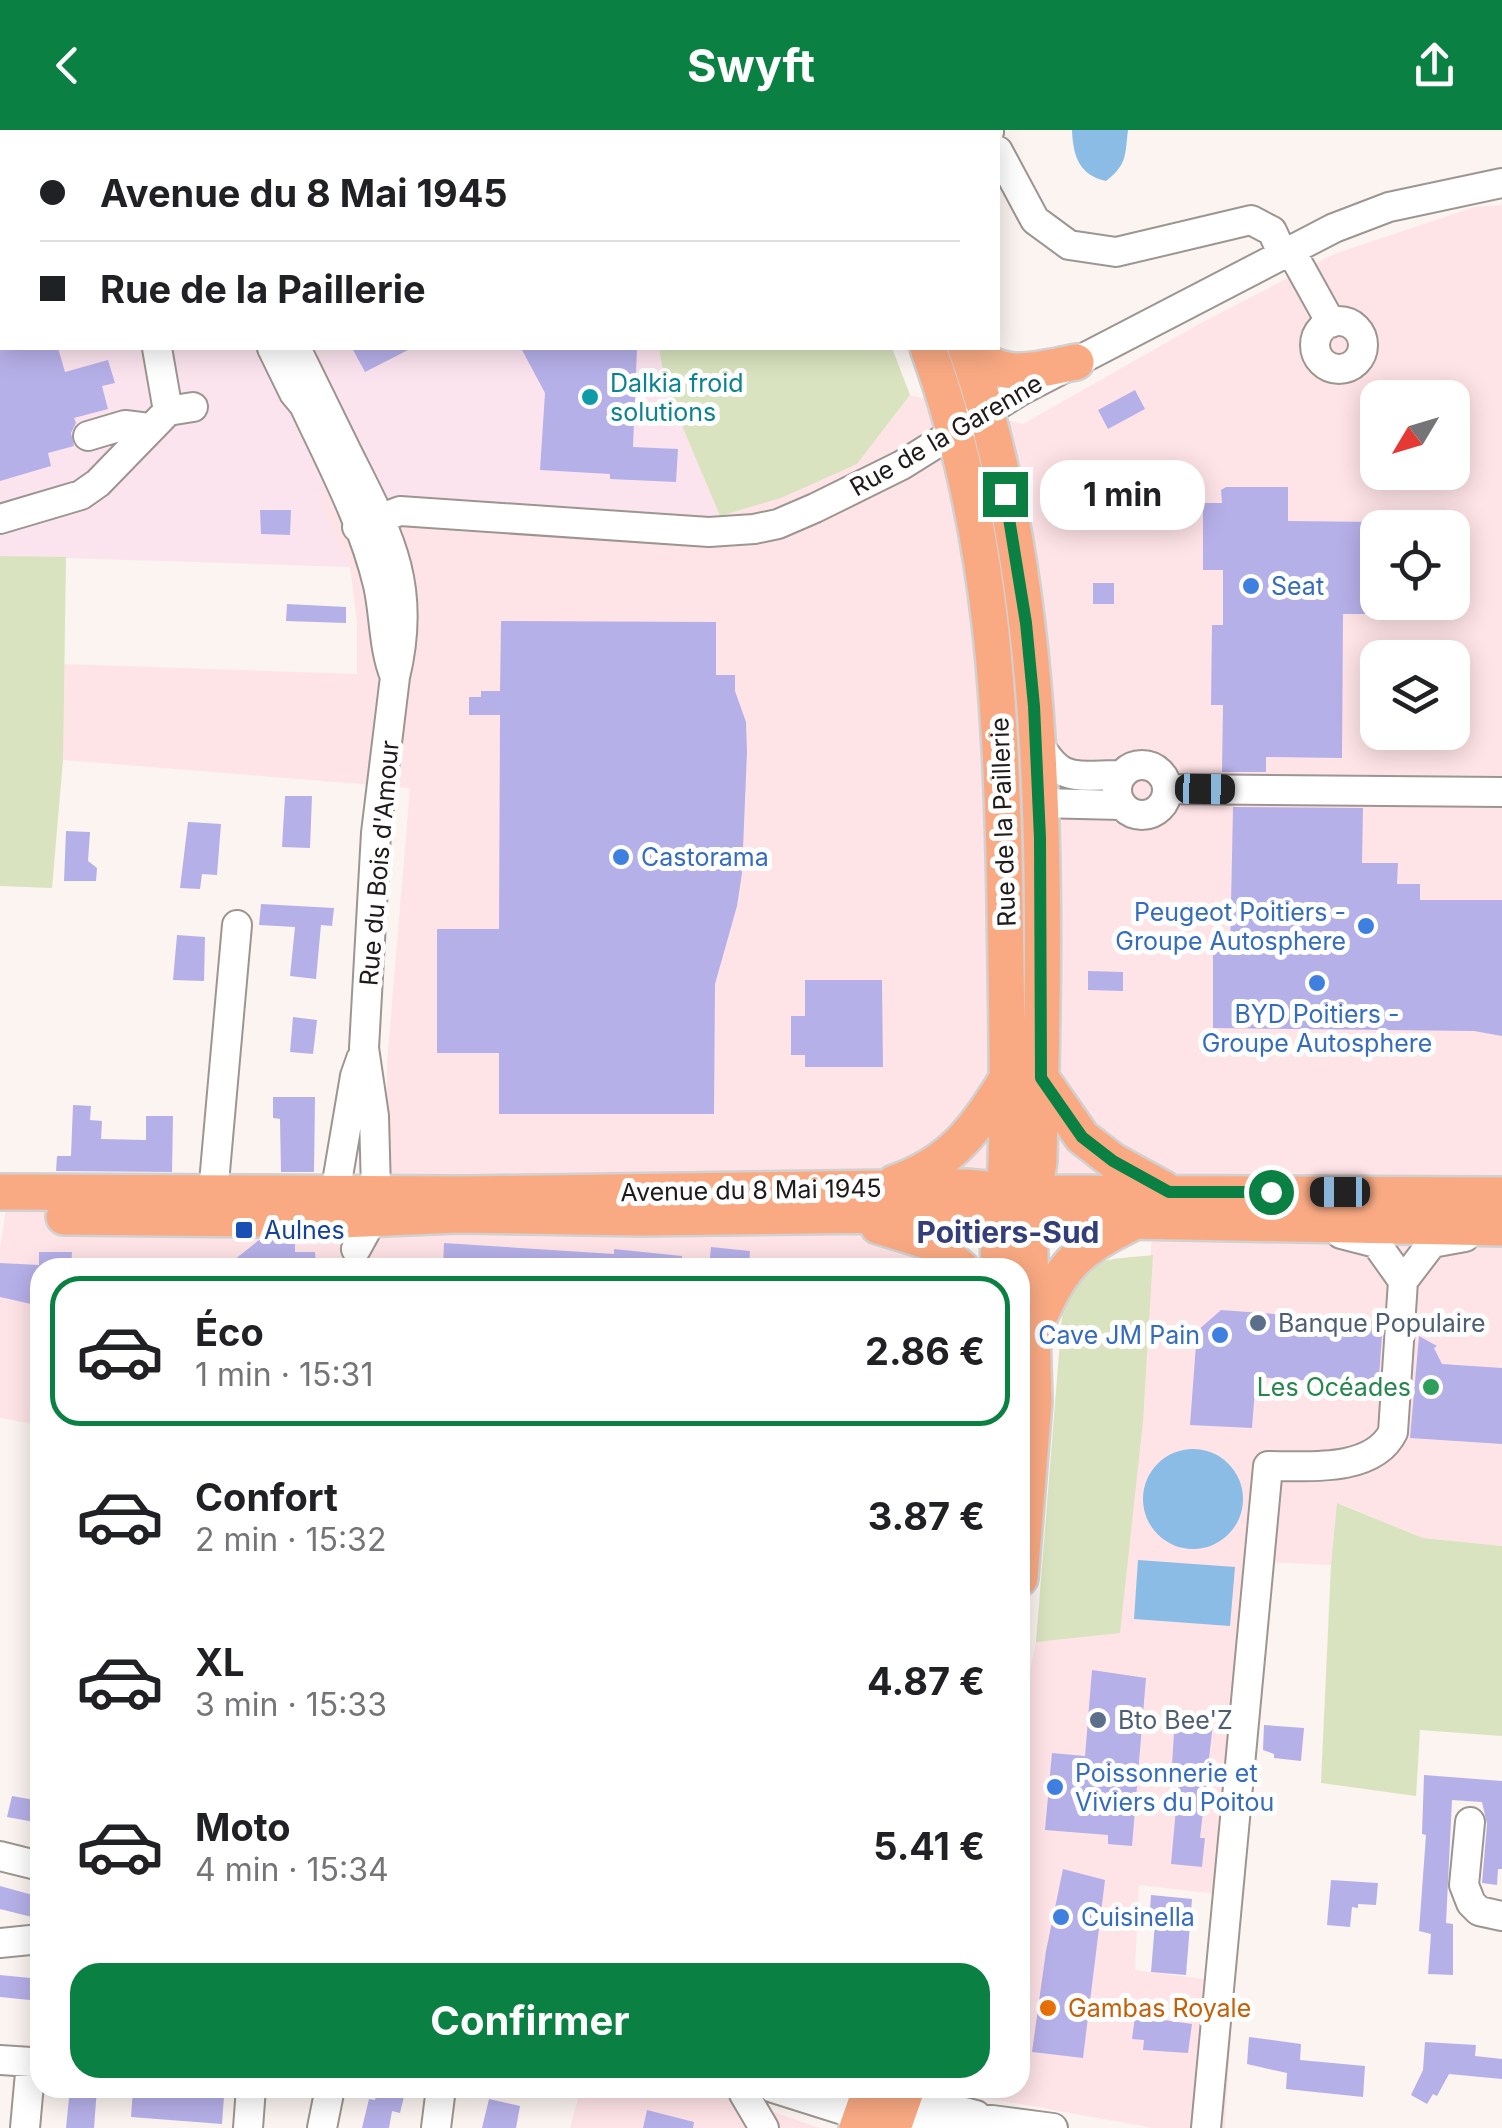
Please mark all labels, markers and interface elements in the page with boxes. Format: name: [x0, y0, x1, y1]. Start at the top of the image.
icon: back: [40, 38, 95, 93]
text: Swyft: [687, 38, 815, 93]
icon: share: [1407, 38, 1462, 93]
text: Avenue du 8 Mai 1945: [100, 170, 508, 216]
text: Rue de la Paillerie: [100, 266, 426, 312]
place label: Dalkia froid solutions: [610, 368, 744, 427]
street label: Rue de la Garenne: [845, 368, 1047, 502]
north arrow: [1360, 380, 1470, 490]
map controls: [1360, 380, 1470, 750]
marker: Dalkia froid solutions: [579, 386, 601, 408]
callout: 1 min: [1040, 459, 1205, 529]
route end: [983, 472, 1028, 517]
text: 1 min: [1083, 475, 1162, 514]
button: locate: [1360, 510, 1470, 620]
place label: Seat: [1271, 571, 1324, 601]
marker: Seat: [1240, 575, 1262, 597]
button: layers: [1360, 640, 1470, 750]
street label: Rue de la Paillerie: [984, 717, 1022, 927]
street label: Rue du Bois d'Amour: [353, 739, 405, 987]
car: [1175, 773, 1235, 805]
place label: Castorama: [641, 842, 769, 872]
marker: Castorama: [610, 846, 632, 868]
place label: Peugeot Poitiers - Groupe Autosphere: [1115, 897, 1346, 956]
marker: Peugeot Poitiers - Groupe Autosphere: [1355, 915, 1377, 937]
marker: BYD Poitiers - Groupe Autosphere: [1306, 972, 1328, 994]
place label: BYD Poitiers - Groupe Autosphere: [1202, 999, 1432, 1058]
route start: [1249, 1170, 1294, 1215]
street label: Avenue du 8 Mai 1945: [620, 1173, 882, 1207]
car: [1310, 1177, 1370, 1207]
district label: Poitiers-Sud: [917, 1214, 1100, 1250]
place label: Aulnes: [264, 1215, 345, 1245]
marker: Aulnes: [233, 1219, 255, 1241]
icon: car: [75, 1306, 165, 1396]
place label: Banque Populaire: [1278, 1308, 1486, 1338]
text: Éco: [195, 1309, 264, 1355]
marker: Banque Populaire: [1247, 1312, 1269, 1334]
place label: Cave JM Pain: [1038, 1320, 1200, 1350]
marker: Cave JM Pain: [1209, 1324, 1231, 1346]
text: 2.86 €: [865, 1328, 985, 1374]
text: 1 min · 15:31: [195, 1355, 373, 1394]
place label: Les Océades: [1257, 1372, 1411, 1402]
marker: Les Océades: [1420, 1376, 1442, 1398]
icon: car: [75, 1471, 165, 1561]
text: Confort: [195, 1474, 338, 1520]
text: 3.87 €: [868, 1493, 985, 1539]
text: 2 min · 15:32: [195, 1520, 386, 1559]
icon: car: [75, 1636, 165, 1726]
text: XL: [195, 1639, 245, 1685]
text: 4.87 €: [867, 1658, 985, 1704]
text: 3 min · 15:33: [195, 1685, 387, 1724]
place label: Bto Bee'Z: [1118, 1705, 1233, 1735]
marker: Bto Bee'Z: [1087, 1709, 1109, 1731]
place label: Poissonnerie et Viviers du Poitou: [1075, 1758, 1274, 1817]
marker: Poissonnerie et Viviers du Poitou: [1044, 1776, 1066, 1798]
icon: car: [75, 1801, 165, 1891]
text: Moto: [195, 1804, 291, 1850]
text: 5.41 €: [873, 1823, 985, 1869]
text: 4 min · 15:34: [195, 1850, 389, 1889]
place label: Cuisinella: [1081, 1902, 1195, 1932]
marker: Cuisinella: [1050, 1906, 1072, 1928]
button: Confirmer: [70, 1963, 990, 2078]
place label: Gambas Royale: [1068, 1993, 1251, 2023]
marker: Gambas Royale: [1037, 1997, 1059, 2019]

